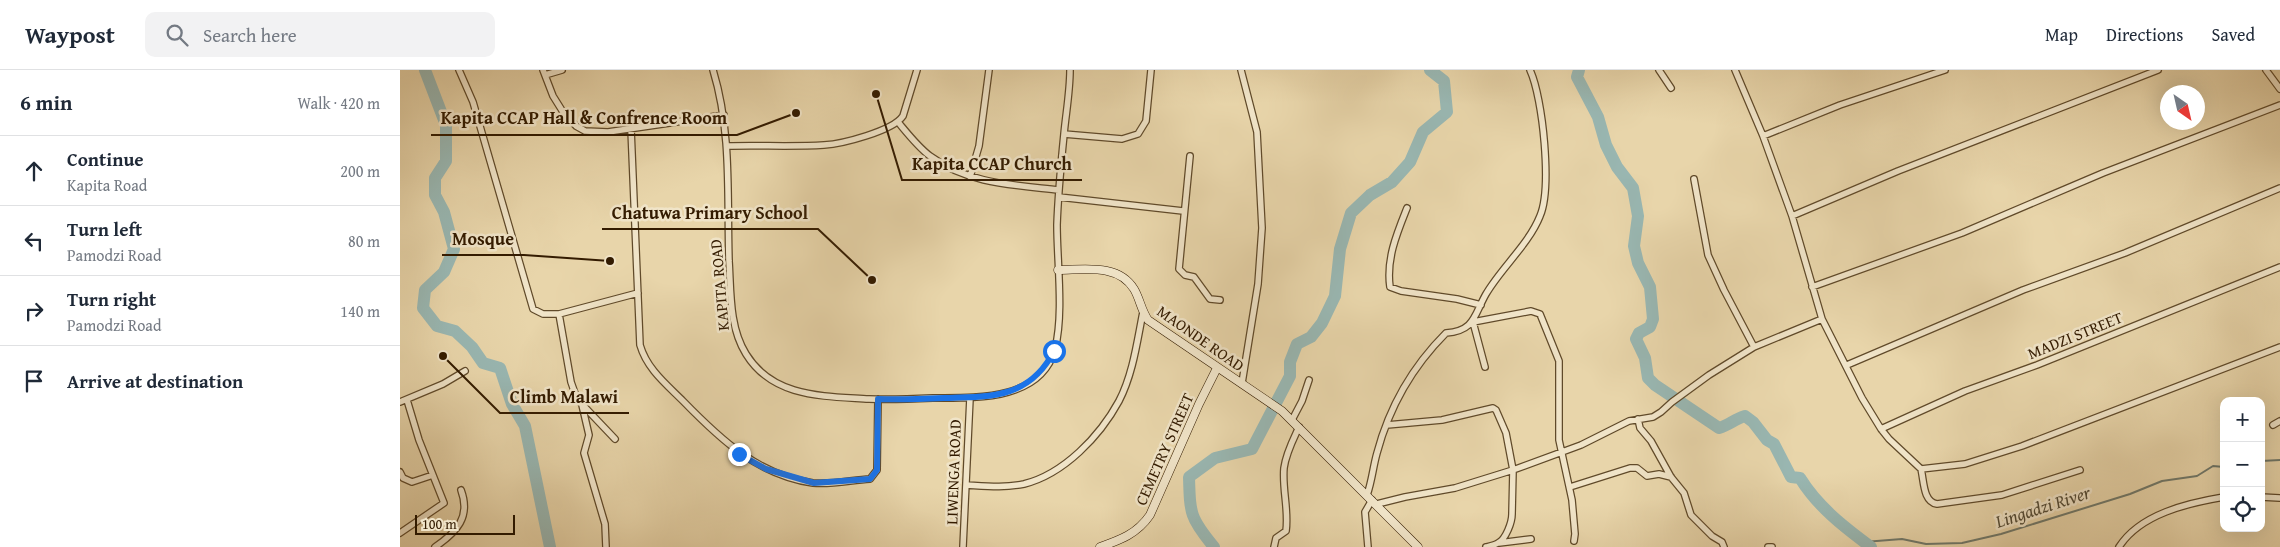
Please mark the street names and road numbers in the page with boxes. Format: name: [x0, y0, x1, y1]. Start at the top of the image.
street label: KAPITA ROAD: [703, 238, 735, 332]
street label: MAONDE ROAD: [1152, 299, 1250, 377]
street label: MADZI STREET: [2024, 305, 2126, 365]
street label: CEMETRY STREET: [1129, 389, 1199, 509]
street label: LIWENGA ROAD: [939, 419, 967, 525]

